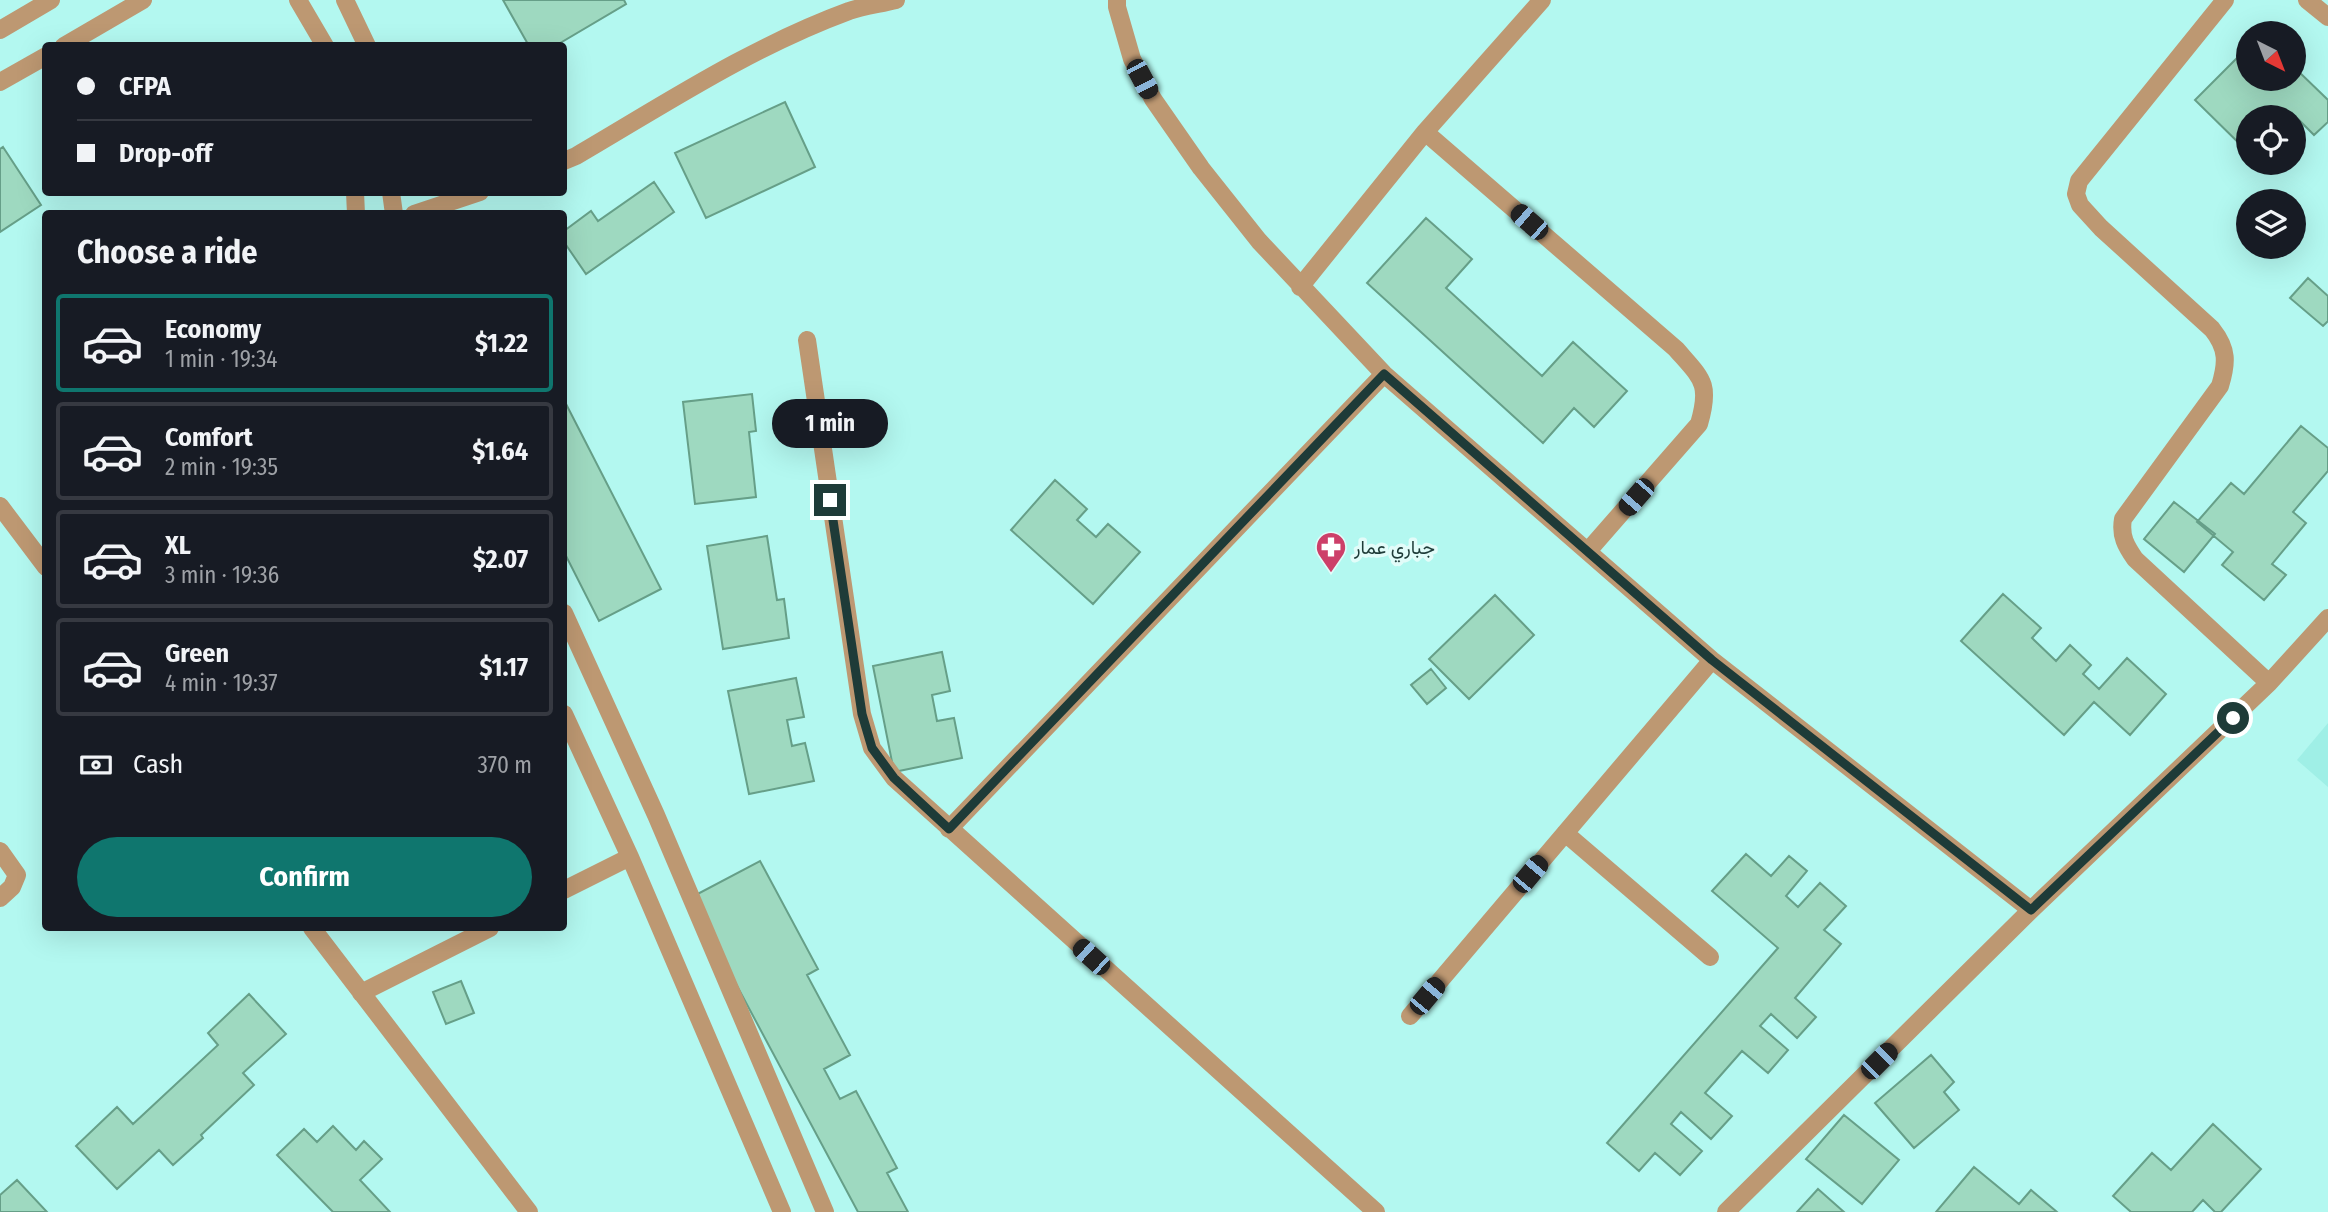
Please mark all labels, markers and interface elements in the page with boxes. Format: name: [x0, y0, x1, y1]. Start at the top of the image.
north arrow: [2236, 21, 2306, 91]
map controls: [2236, 21, 2306, 259]
car: [1123, 56, 1162, 102]
text: CFPA: [119, 71, 171, 102]
button: locate: [2236, 105, 2306, 175]
text: Drop-off: [119, 138, 212, 169]
button: layers: [2236, 189, 2306, 259]
car: [1507, 200, 1552, 244]
text: Choose a ride: [77, 233, 258, 271]
icon: car: [81, 312, 144, 375]
text: Economy: [165, 314, 261, 345]
text: $1.22: [475, 328, 528, 359]
text: 1 min · 19:34: [165, 345, 277, 373]
callout: 1 min: [772, 398, 888, 448]
text: 1 min: [805, 409, 855, 437]
icon: car: [81, 420, 144, 483]
text: Comfort: [165, 422, 253, 453]
text: $1.64: [472, 436, 528, 467]
text: 2 min · 19:35: [165, 453, 278, 481]
car: [1615, 474, 1658, 520]
route end: [814, 484, 846, 516]
icon: car: [81, 528, 144, 591]
text: XL: [165, 530, 191, 561]
pharmacy icon: جباري عمار: [1314, 530, 1348, 574]
place label: جباري عمار: [1353, 536, 1435, 563]
text: $2.07: [473, 544, 528, 575]
text: 3 min · 19:36: [165, 561, 279, 589]
icon: car: [81, 636, 144, 699]
text: Green: [165, 638, 229, 669]
text: $1.17: [480, 652, 528, 683]
text: 4 min · 19:37: [165, 669, 278, 697]
route start: [2217, 702, 2249, 734]
icon: cash: [77, 746, 115, 784]
text: Cash: [133, 749, 183, 780]
text: 370 m: [478, 751, 532, 779]
button: Confirm: [77, 837, 532, 917]
car: [1509, 851, 1552, 897]
car: [1069, 935, 1114, 979]
car: [1406, 973, 1449, 1019]
car: [1857, 1039, 1902, 1083]

